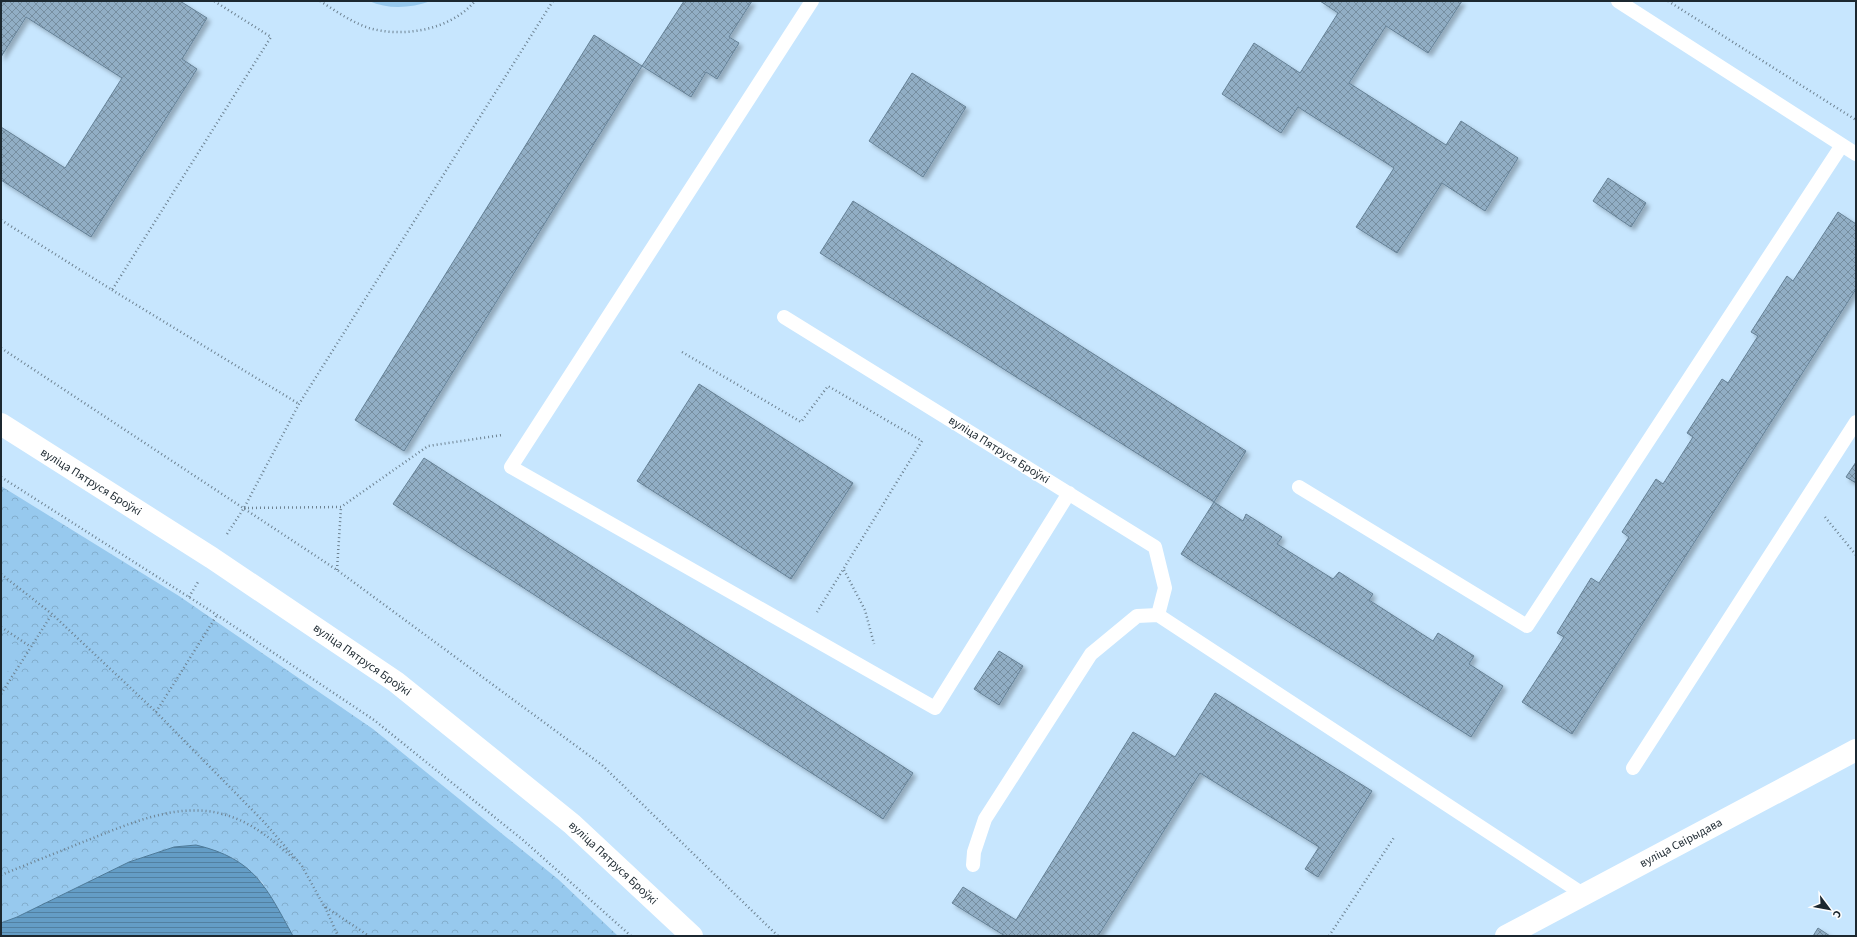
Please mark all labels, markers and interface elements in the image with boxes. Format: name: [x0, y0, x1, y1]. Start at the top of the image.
street label: вуліца Пятруся Броўкі: [945, 412, 1053, 488]
street label: вуліца Пятруся Броўкі: [37, 444, 145, 520]
street label: вуліца Пятруся Броўкі: [310, 620, 415, 700]
street label: вуліца Свірыдава: [1637, 814, 1725, 872]
street label: вуліца Пятруся Броўкі: [565, 817, 661, 909]
north arrow: [1809, 889, 1849, 929]
text: С: [1829, 907, 1845, 921]

